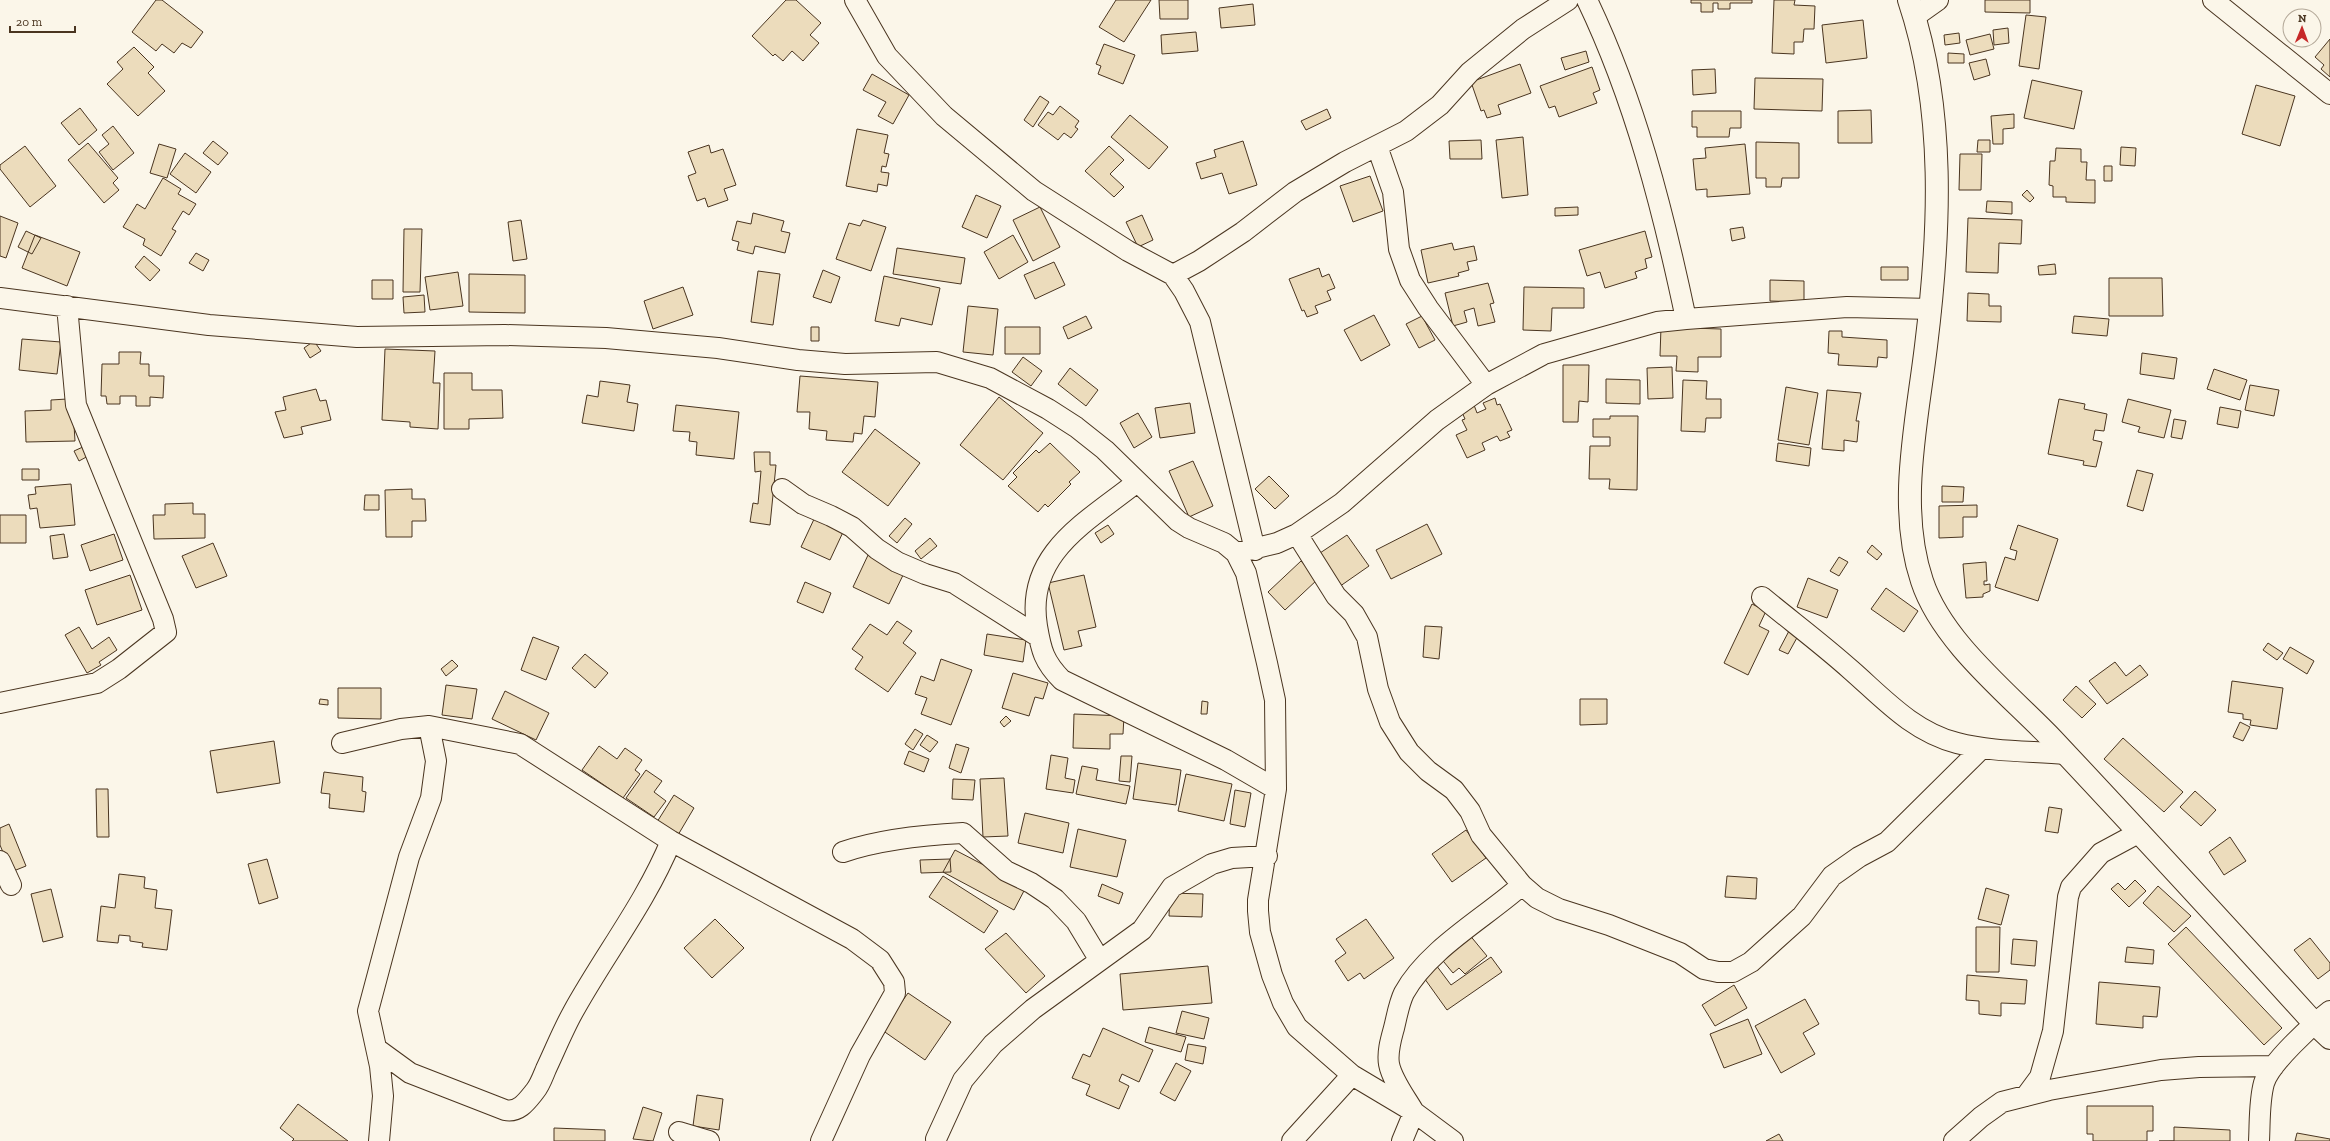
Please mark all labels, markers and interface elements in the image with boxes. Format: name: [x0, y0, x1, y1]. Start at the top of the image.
scale bar: [10, 8, 75, 34]
north arrow: [2282, 8, 2322, 48]
text: N: [2298, 12, 2307, 25]
text: 20 m: [16, 15, 43, 29]

